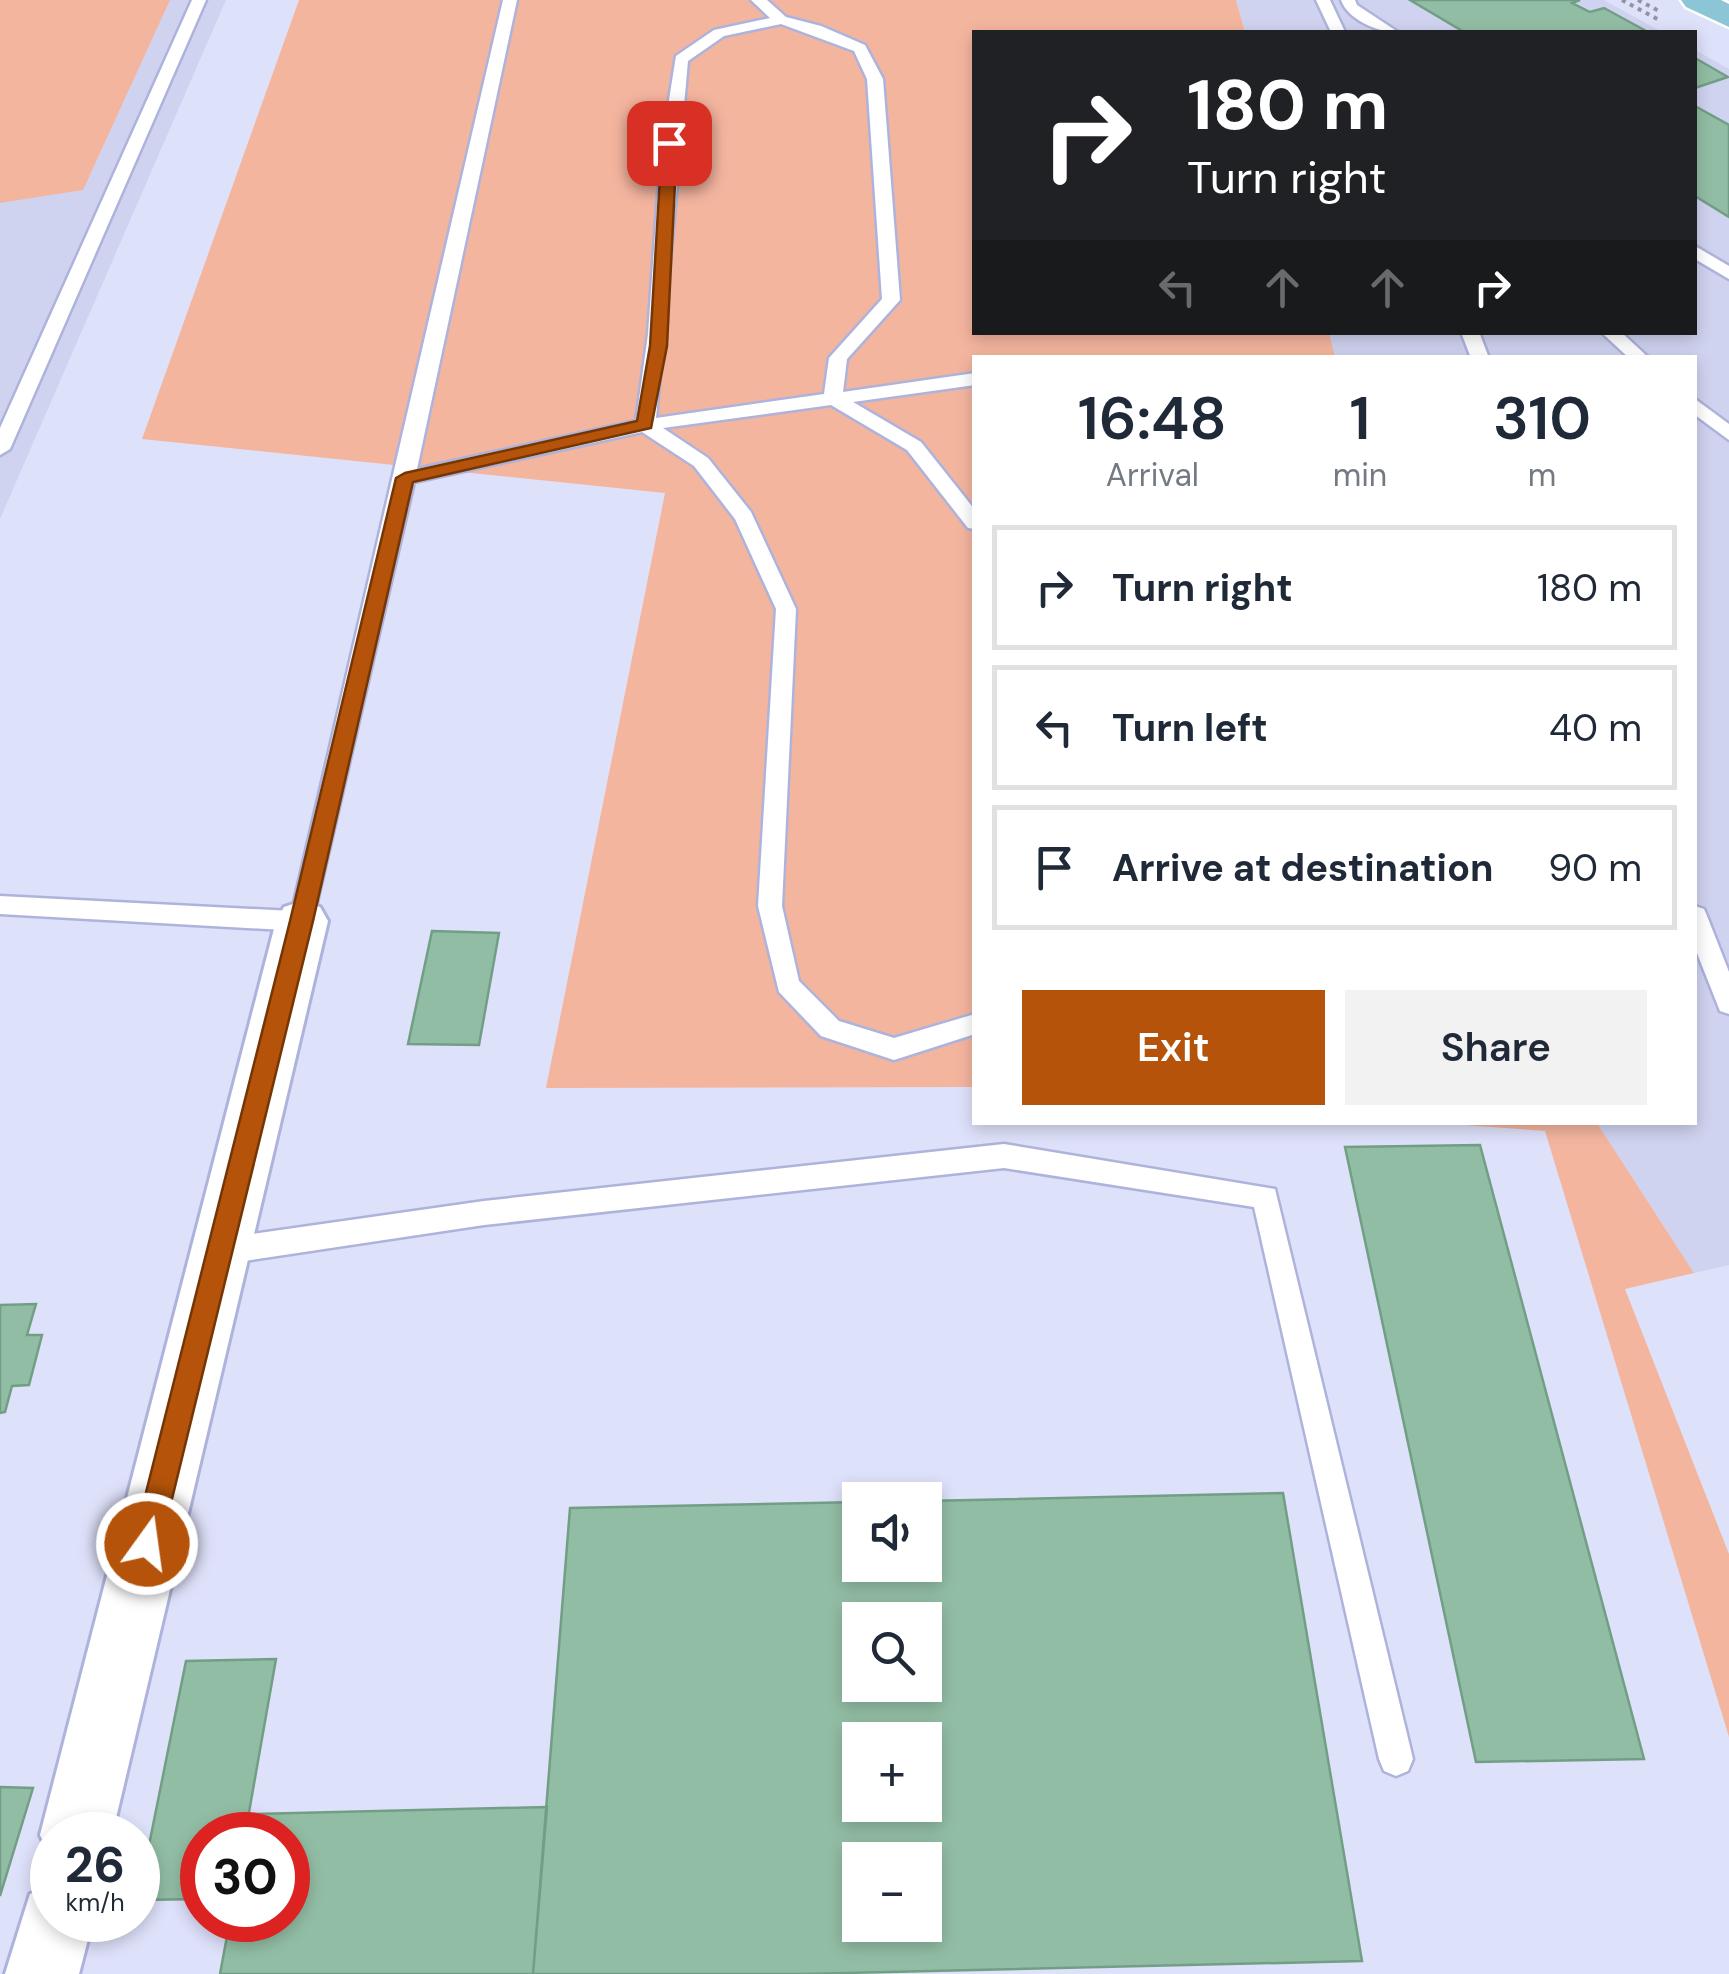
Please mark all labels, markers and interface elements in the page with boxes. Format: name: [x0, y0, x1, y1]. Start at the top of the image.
text: 180 m: [1187, 60, 1388, 151]
icon: right: [1022, 70, 1152, 200]
pin: [627, 101, 712, 186]
icon: arrive: [642, 116, 697, 171]
text: Turn right: [1187, 148, 1386, 207]
icon: left: [1150, 260, 1205, 315]
icon: ahead: [1255, 260, 1310, 315]
icon: ahead: [1360, 260, 1415, 315]
icon: right: [1465, 260, 1520, 315]
text: 16:48: [1078, 379, 1227, 458]
text: 1: [1349, 379, 1370, 458]
text: 310: [1493, 379, 1591, 458]
text: Arrival: [1106, 454, 1199, 496]
text: min: [1333, 454, 1387, 496]
text: m: [1528, 454, 1556, 496]
icon: right: [1027, 560, 1082, 615]
text: Turn right: [1112, 563, 1293, 613]
text: 180 m: [1537, 563, 1642, 613]
icon: left: [1027, 700, 1082, 755]
text: Turn left: [1112, 703, 1268, 753]
text: 40 m: [1549, 703, 1642, 753]
icon: arrive: [1027, 840, 1082, 895]
text: Arrive at destination: [1112, 843, 1494, 893]
text: 90 m: [1548, 843, 1642, 893]
button: Exit: [1022, 990, 1325, 1105]
button: Share: [1345, 990, 1647, 1105]
map controls: [842, 1482, 942, 1942]
button: sound: [842, 1482, 942, 1582]
position arrow: [95, 1492, 199, 1596]
button: search: [842, 1602, 942, 1702]
button: +: [842, 1722, 942, 1822]
speed limit sign: 30: [180, 1812, 310, 1942]
text: 26: [65, 1832, 125, 1898]
button: −: [842, 1842, 942, 1942]
text: km/h: [65, 1886, 125, 1919]

